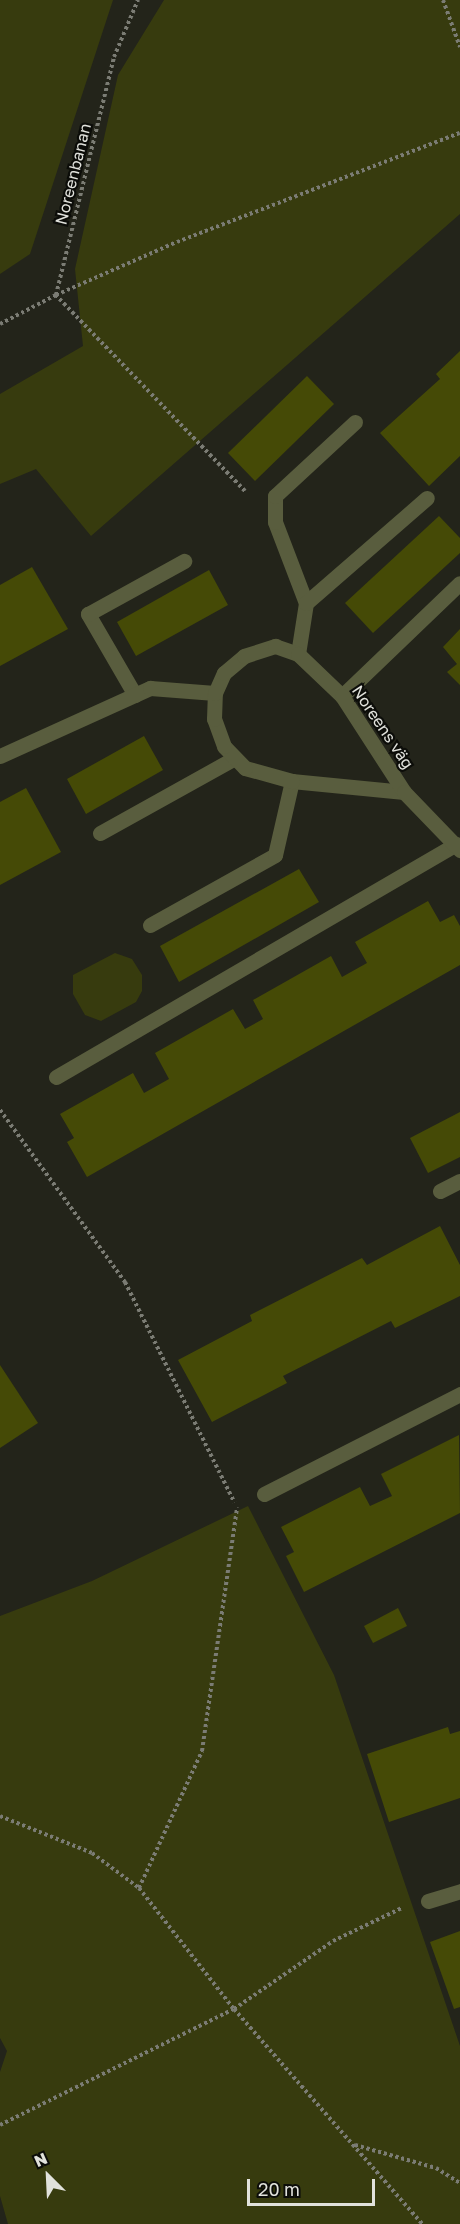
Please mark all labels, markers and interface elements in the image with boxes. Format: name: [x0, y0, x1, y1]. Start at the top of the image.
street label: Noreenbanan: [51, 121, 95, 227]
street label: Noreens väg: [348, 682, 418, 772]
north arrow: [18, 2146, 78, 2206]
text: N: [31, 2148, 50, 2171]
scale bar: [250, 2167, 378, 2205]
text: 20 m: [258, 2178, 300, 2200]

